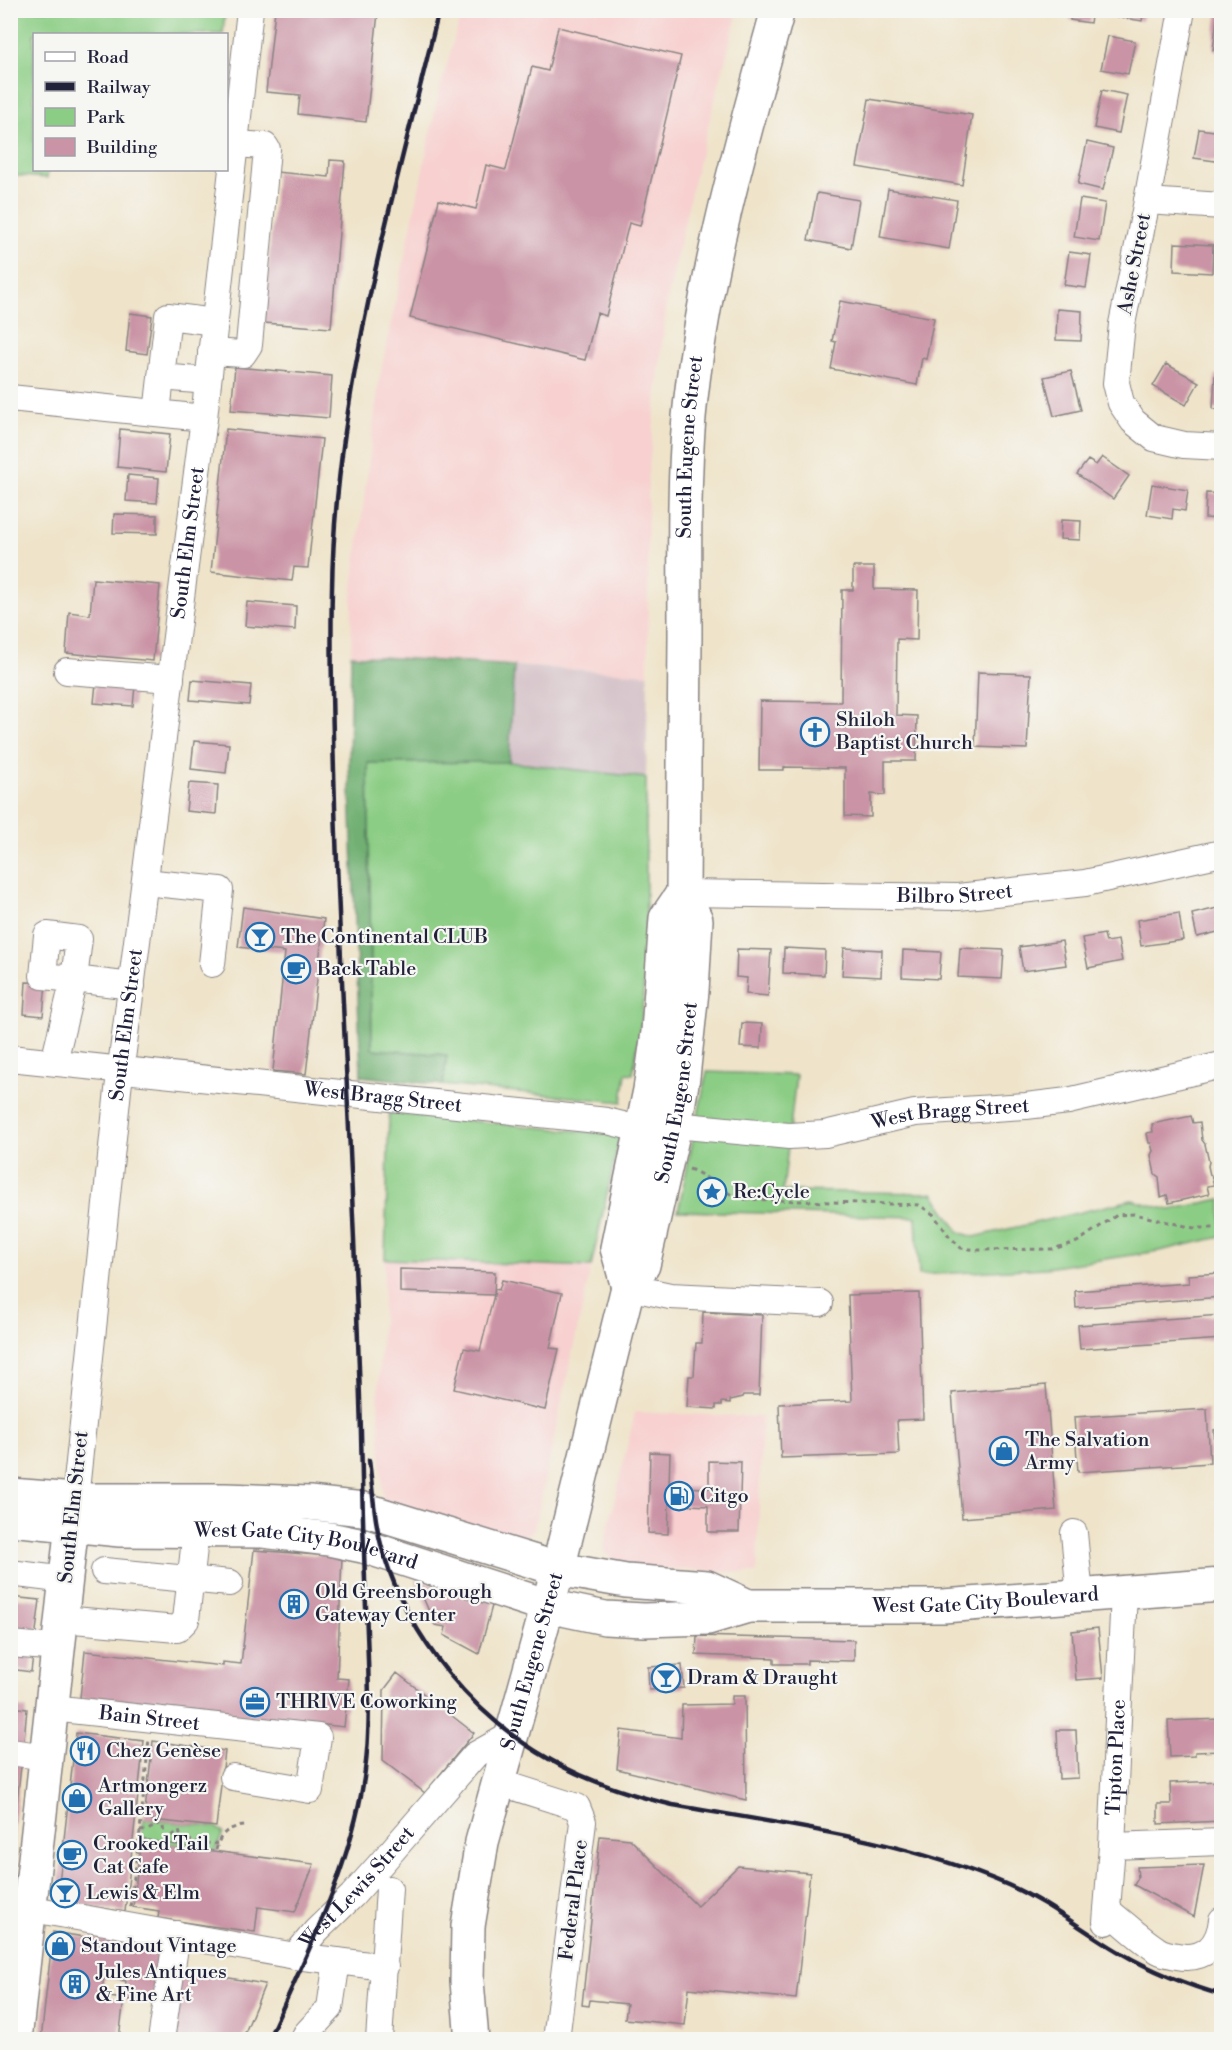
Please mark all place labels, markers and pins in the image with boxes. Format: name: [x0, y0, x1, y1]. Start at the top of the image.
place label: Shiloh Baptist Church: [835, 708, 973, 756]
church icon: Shiloh Baptist Church: [799, 716, 831, 748]
bar icon: The Continental CLUB: [244, 921, 276, 953]
place label: The Continental CLUB: [281, 925, 488, 950]
cafe icon: Back Table: [280, 953, 312, 985]
place label: Back Table: [316, 957, 416, 982]
place icon: Re:Cycle: [696, 1176, 728, 1208]
place label: Re:Cycle: [733, 1180, 810, 1205]
place label: The Salvation Army: [1024, 1428, 1149, 1476]
shop icon: The Salvation Army: [988, 1435, 1020, 1467]
fuel station icon: Citgo: [663, 1480, 695, 1512]
place label: Citgo: [700, 1484, 749, 1509]
place label: Old Greensborough Gateway Center: [315, 1580, 492, 1628]
building icon: Old Greensborough Gateway Center: [278, 1588, 310, 1620]
bar icon: Dram & Draught: [650, 1662, 682, 1694]
place label: Dram & Draught: [687, 1666, 838, 1691]
office icon: THRIVE Coworking: [239, 1686, 271, 1718]
place label: THRIVE Coworking: [276, 1690, 458, 1715]
restaurant icon: Chez Genèse: [69, 1735, 101, 1767]
place label: Chez Genèse: [106, 1739, 221, 1764]
place label: Artmongerz Gallery: [97, 1774, 207, 1822]
shop icon: Artmongerz Gallery: [61, 1782, 93, 1814]
place label: Crooked Tail Cat Cafe: [93, 1832, 209, 1880]
cafe icon: Crooked Tail Cat Cafe: [56, 1839, 88, 1871]
bar icon: Lewis & Elm: [49, 1877, 81, 1909]
place label: Lewis & Elm: [86, 1881, 200, 1906]
shop icon: Standout Vintage: [44, 1930, 76, 1962]
place label: Standout Vintage: [81, 1934, 237, 1959]
place label: Jules Antiques & Fine Art: [95, 1960, 227, 2008]
building icon: Jules Antiques & Fine Art: [59, 1968, 91, 2000]

